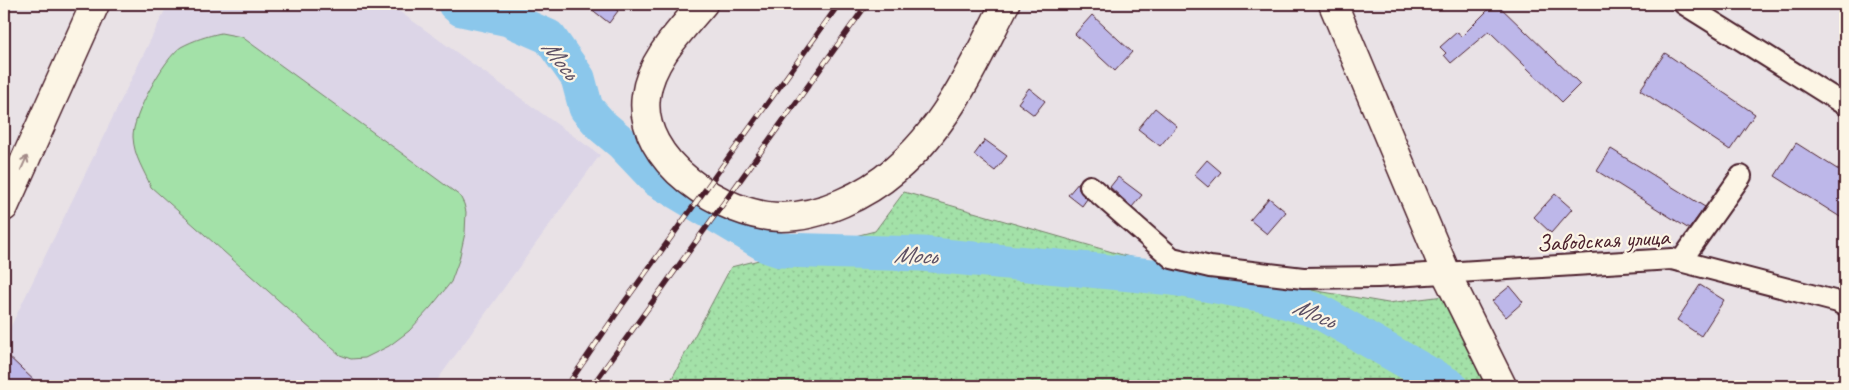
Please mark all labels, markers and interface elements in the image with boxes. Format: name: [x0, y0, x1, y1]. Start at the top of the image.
water label: Мось: [534, 32, 588, 88]
one-way arrow: [19, 156, 29, 171]
street label: Заводская улица: [1536, 221, 1672, 258]
water label: Мось: [893, 238, 940, 272]
water label: Мось: [1288, 290, 1343, 337]

